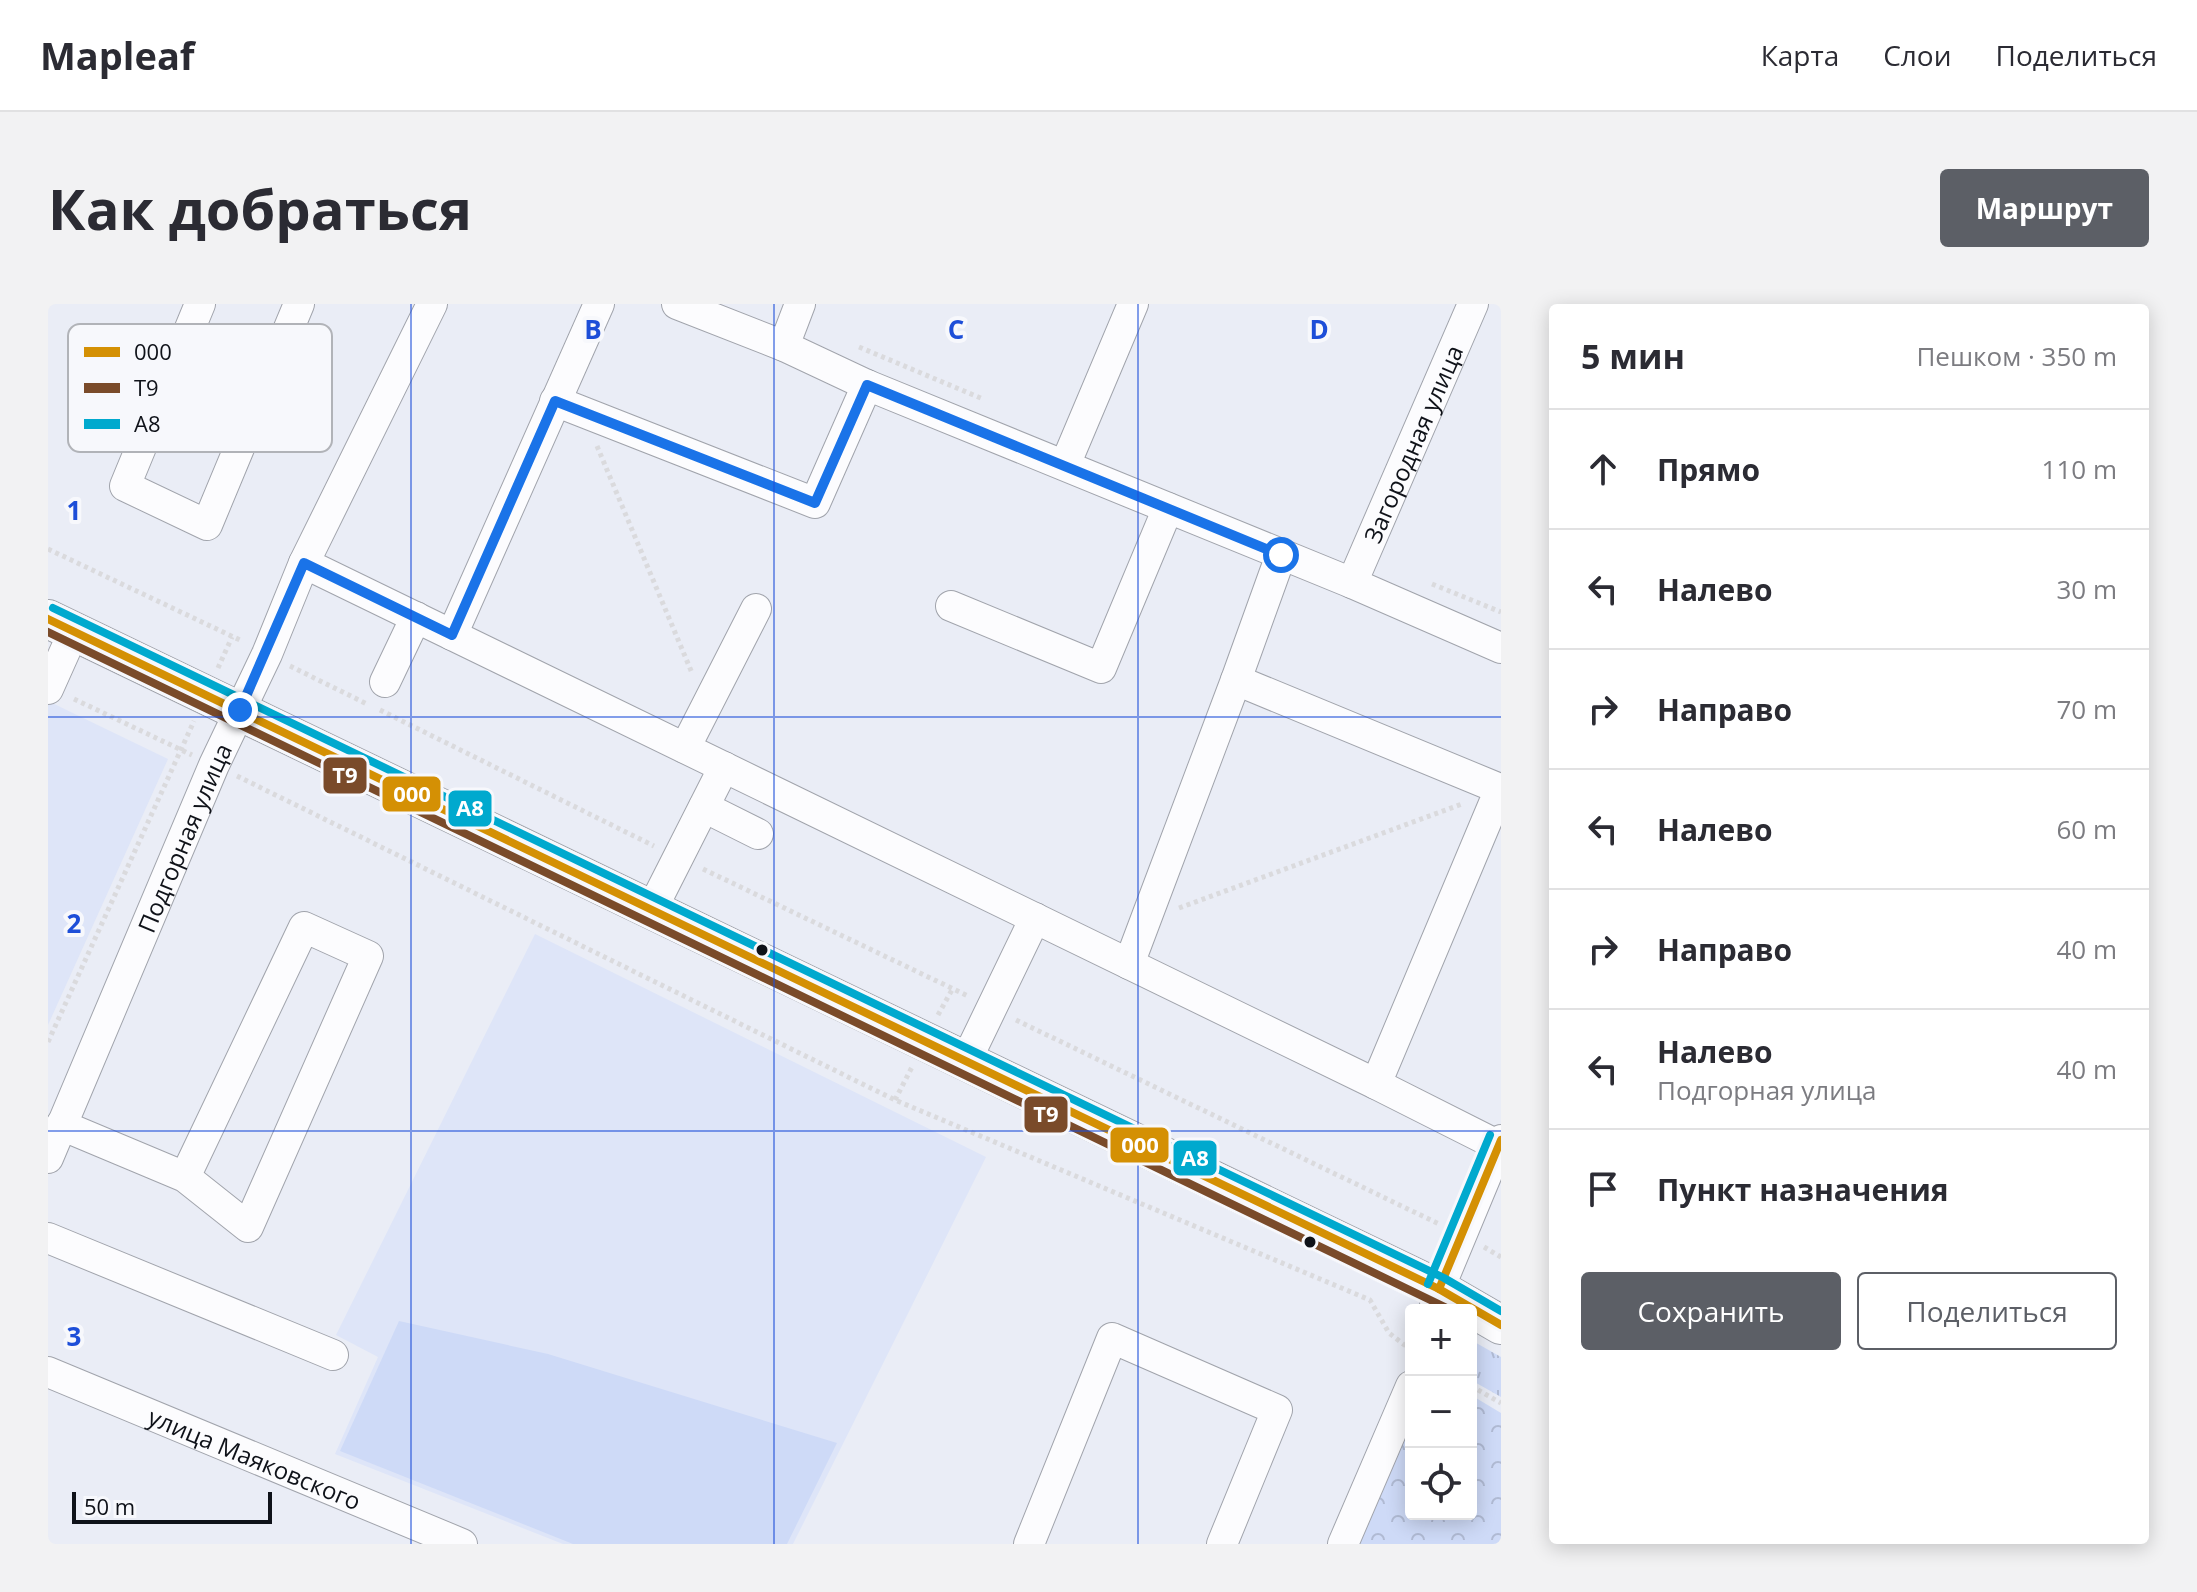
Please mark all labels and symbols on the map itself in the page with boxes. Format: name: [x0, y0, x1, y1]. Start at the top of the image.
text: B: [584, 311, 602, 347]
text: C: [948, 311, 964, 347]
text: D: [1309, 311, 1329, 347]
legend: [68, 324, 332, 452]
text: 000: [134, 336, 172, 366]
street label: Загородная улица: [1355, 339, 1470, 548]
text: Т9: [134, 372, 159, 402]
text: А8: [134, 408, 161, 438]
text: 1: [67, 492, 81, 528]
route start: [1263, 537, 1299, 573]
route end: [222, 692, 258, 728]
street label: Подгорная улица: [129, 737, 239, 937]
line badge: Т9: [322, 756, 368, 795]
text: Т9: [332, 759, 358, 789]
line badge: 000: [381, 775, 442, 813]
text: 000: [393, 778, 431, 808]
line badge: А8: [447, 789, 493, 828]
text: А8: [456, 792, 484, 822]
text: 2: [67, 905, 82, 941]
unlabelled marker: [754, 942, 770, 958]
line badge: Т9: [1023, 1095, 1069, 1134]
text: Т9: [1033, 1098, 1059, 1128]
line badge: 000: [1109, 1126, 1170, 1164]
text: 000: [1121, 1129, 1159, 1159]
line badge: А8: [1172, 1139, 1218, 1177]
text: А8: [1181, 1142, 1209, 1172]
unlabelled marker: [1302, 1234, 1318, 1250]
text: 3: [67, 1318, 81, 1354]
street label: улица Маяковского: [143, 1399, 366, 1517]
scale bar: [72, 1488, 272, 1524]

